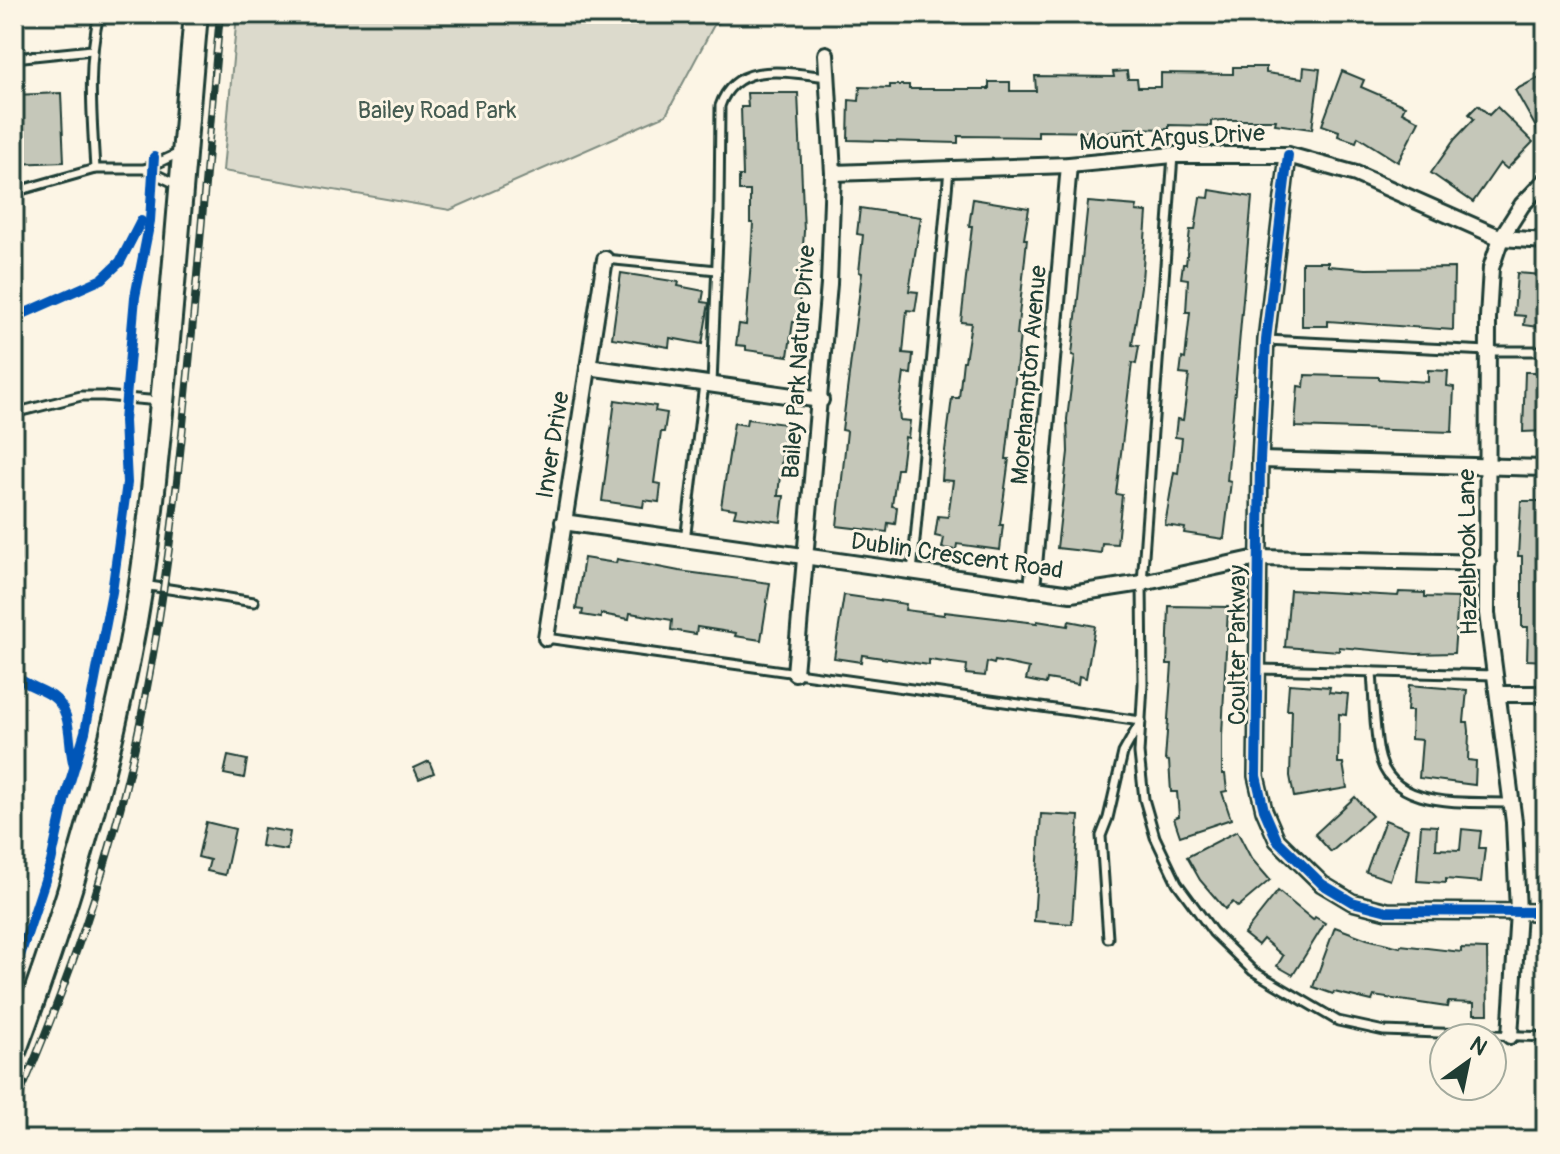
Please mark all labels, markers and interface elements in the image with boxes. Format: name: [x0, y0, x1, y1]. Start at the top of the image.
park label: Bailey Road Park: [358, 96, 516, 125]
street label: Mount Argus Drive: [1078, 119, 1266, 157]
street label: Bailey Park Nature Drive: [776, 244, 822, 480]
street label: Morehampton Avenue: [1005, 264, 1053, 486]
street label: Inver Drive: [530, 389, 576, 501]
street label: Hazelbrook Lane: [1452, 468, 1484, 636]
street label: Dublin Crescent Road: [849, 527, 1065, 585]
street label: Coulter Parkway: [1223, 565, 1252, 725]
north arrow: [1428, 1022, 1508, 1102]
text: N: [1464, 1030, 1492, 1062]

